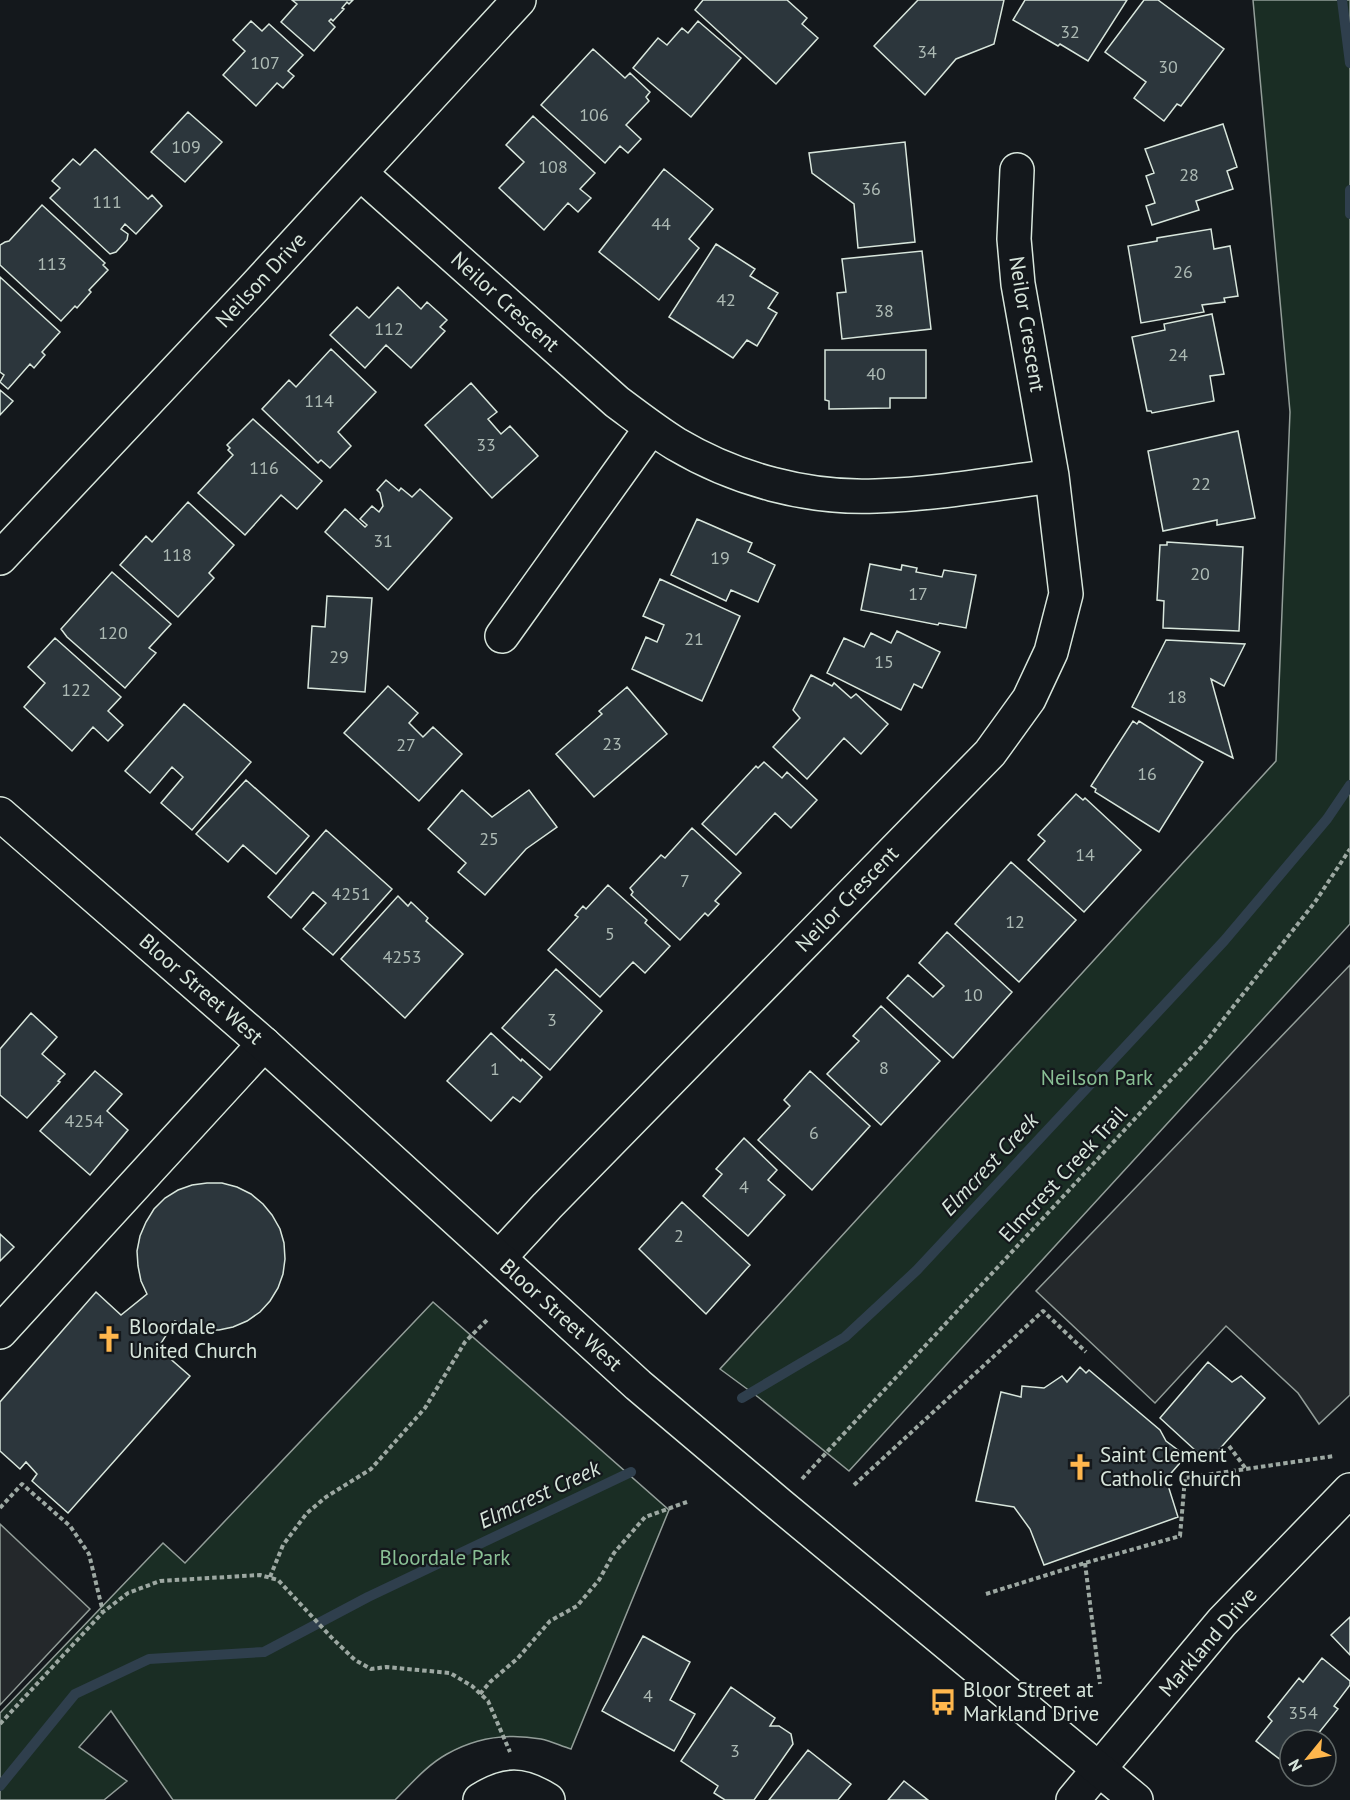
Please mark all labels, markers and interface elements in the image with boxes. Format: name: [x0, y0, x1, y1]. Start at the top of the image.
house number: 32: [1060, 20, 1080, 43]
house number: 34: [917, 40, 937, 63]
house number: 107: [250, 51, 280, 74]
house number: 30: [1158, 55, 1178, 78]
house number: 106: [579, 103, 609, 126]
house number: 109: [171, 135, 201, 158]
house number: 108: [538, 155, 568, 178]
house number: 28: [1179, 163, 1199, 186]
house number: 36: [861, 177, 881, 200]
house number: 111: [92, 190, 122, 213]
house number: 44: [651, 212, 671, 235]
street label: Neilson Drive: [210, 226, 312, 333]
street label: Neilor Crescent: [445, 246, 565, 358]
house number: 113: [37, 252, 67, 275]
street label: Neilor Crescent: [1003, 254, 1052, 394]
house number: 26: [1173, 260, 1193, 283]
house number: 42: [716, 288, 736, 311]
house number: 38: [874, 299, 894, 322]
house number: 112: [374, 317, 404, 340]
house number: 24: [1168, 343, 1188, 366]
house number: 40: [866, 362, 886, 385]
house number: 114: [304, 389, 334, 412]
house number: 33: [476, 433, 496, 456]
house number: 116: [249, 456, 279, 479]
house number: 22: [1191, 472, 1211, 495]
house number: 31: [373, 529, 393, 552]
house number: 118: [162, 543, 192, 566]
house number: 19: [710, 546, 730, 569]
house number: 20: [1190, 562, 1210, 585]
house number: 17: [908, 582, 928, 605]
house number: 120: [98, 621, 128, 644]
house number: 21: [684, 627, 704, 650]
house number: 29: [329, 645, 349, 668]
house number: 15: [874, 650, 894, 673]
house number: 122: [61, 678, 91, 701]
house number: 18: [1167, 685, 1187, 708]
house number: 23: [602, 732, 622, 755]
house number: 27: [396, 733, 416, 756]
house number: 16: [1137, 762, 1157, 785]
house number: 25: [479, 827, 499, 850]
street label: Neilor Crescent: [789, 840, 904, 957]
house number: 14: [1075, 843, 1095, 866]
house number: 7: [680, 869, 690, 892]
house number: 4251: [331, 882, 371, 905]
house number: 12: [1005, 910, 1025, 933]
house number: 5: [605, 922, 615, 945]
street label: Bloor Street West: [134, 927, 269, 1050]
house number: 4253: [382, 945, 422, 968]
house number: 10: [963, 983, 983, 1006]
house number: 3: [547, 1008, 557, 1031]
house number: 8: [879, 1056, 889, 1079]
house number: 1: [490, 1057, 500, 1080]
park label: Neilson Park: [1041, 1064, 1153, 1091]
street label: Elmcrest Creek Trail: [993, 1100, 1133, 1247]
water label: Elmcrest Creek: [934, 1106, 1045, 1221]
house number: 4254: [64, 1109, 104, 1132]
house number: 6: [809, 1121, 819, 1144]
house number: 4: [739, 1175, 749, 1198]
house number: 2: [674, 1224, 684, 1247]
street label: Bloor Street West: [494, 1253, 628, 1377]
place label: Bloordale United Church: [129, 1313, 257, 1364]
church icon: Bloordale United Church: [94, 1324, 124, 1354]
place label: Saint Clement Catholic Church: [1100, 1441, 1241, 1492]
church icon: Saint Clement Catholic Church: [1065, 1452, 1095, 1482]
water label: Elmcrest Creek: [474, 1453, 605, 1534]
park label: Bloordale Park: [380, 1544, 510, 1571]
street label: Markland Drive: [1153, 1581, 1263, 1702]
place label: Bloor Street at Markland Drive: [963, 1676, 1099, 1727]
house number: 4: [643, 1684, 653, 1707]
bus stop icon: Bloor Street at Markland Drive: [928, 1687, 958, 1717]
house number: 354: [1288, 1701, 1318, 1724]
north arrow: [1278, 1728, 1338, 1788]
house number: 3: [730, 1739, 740, 1762]
text: N: [1284, 1756, 1306, 1775]

